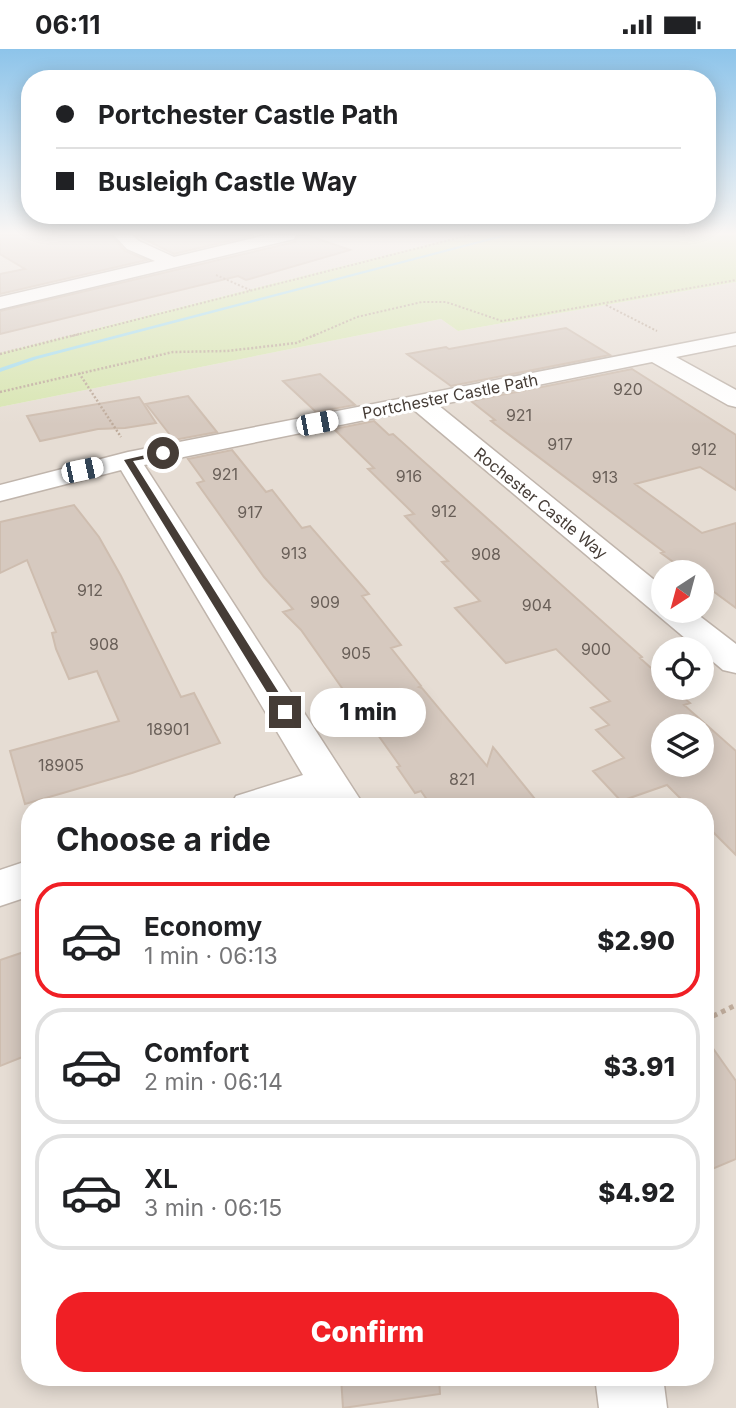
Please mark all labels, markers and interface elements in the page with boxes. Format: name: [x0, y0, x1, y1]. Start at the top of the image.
text: 06:11: [35, 9, 101, 40]
text: Portchester Castle Path: [98, 99, 399, 130]
text: Busleigh Castle Way: [98, 166, 357, 197]
street label: Portchester Castle Path: [361, 369, 539, 423]
house number: 920: [613, 379, 643, 399]
house number: 921: [506, 405, 532, 425]
car: [295, 409, 340, 437]
house number: 917: [547, 434, 573, 454]
route start: [147, 437, 179, 469]
house number: 912: [691, 439, 717, 459]
street label: Rochester Castle Way: [470, 443, 612, 563]
car: [60, 455, 105, 485]
house number: 921: [212, 464, 238, 484]
house number: 916: [396, 466, 422, 486]
house number: 913: [592, 467, 618, 487]
house number: 912: [431, 501, 457, 521]
house number: 917: [237, 502, 263, 522]
house number: 913: [281, 543, 307, 563]
house number: 908: [471, 544, 501, 564]
north arrow: [651, 560, 714, 623]
map controls: [651, 560, 714, 777]
house number: 912: [77, 580, 103, 600]
house number: 909: [310, 592, 340, 612]
house number: 904: [522, 595, 552, 615]
house number: 908: [89, 634, 119, 654]
button: locate: [651, 637, 714, 700]
house number: 900: [581, 639, 611, 659]
house number: 905: [341, 643, 371, 663]
callout: 1 min: [310, 687, 425, 737]
route end: [269, 696, 301, 728]
text: 1 min: [339, 698, 397, 726]
button: layers: [651, 714, 714, 777]
house number: 18901: [147, 719, 189, 739]
house number: 18905: [38, 755, 84, 775]
house number: 821: [449, 769, 475, 789]
text: Choose a ride: [56, 820, 271, 859]
icon: car: [60, 909, 123, 972]
text: Economy: [144, 911, 262, 942]
text: $2.90: [597, 925, 675, 956]
text: 1 min · 06:13: [144, 942, 278, 970]
icon: car: [60, 1035, 123, 1098]
text: Comfort: [144, 1037, 249, 1068]
text: $3.91: [604, 1051, 675, 1082]
text: 2 min · 06:14: [144, 1068, 283, 1096]
icon: car: [60, 1161, 123, 1224]
text: XL: [144, 1163, 178, 1194]
text: $4.92: [598, 1177, 675, 1208]
text: 3 min · 06:15: [144, 1194, 282, 1222]
button: Confirm: [56, 1292, 679, 1372]

